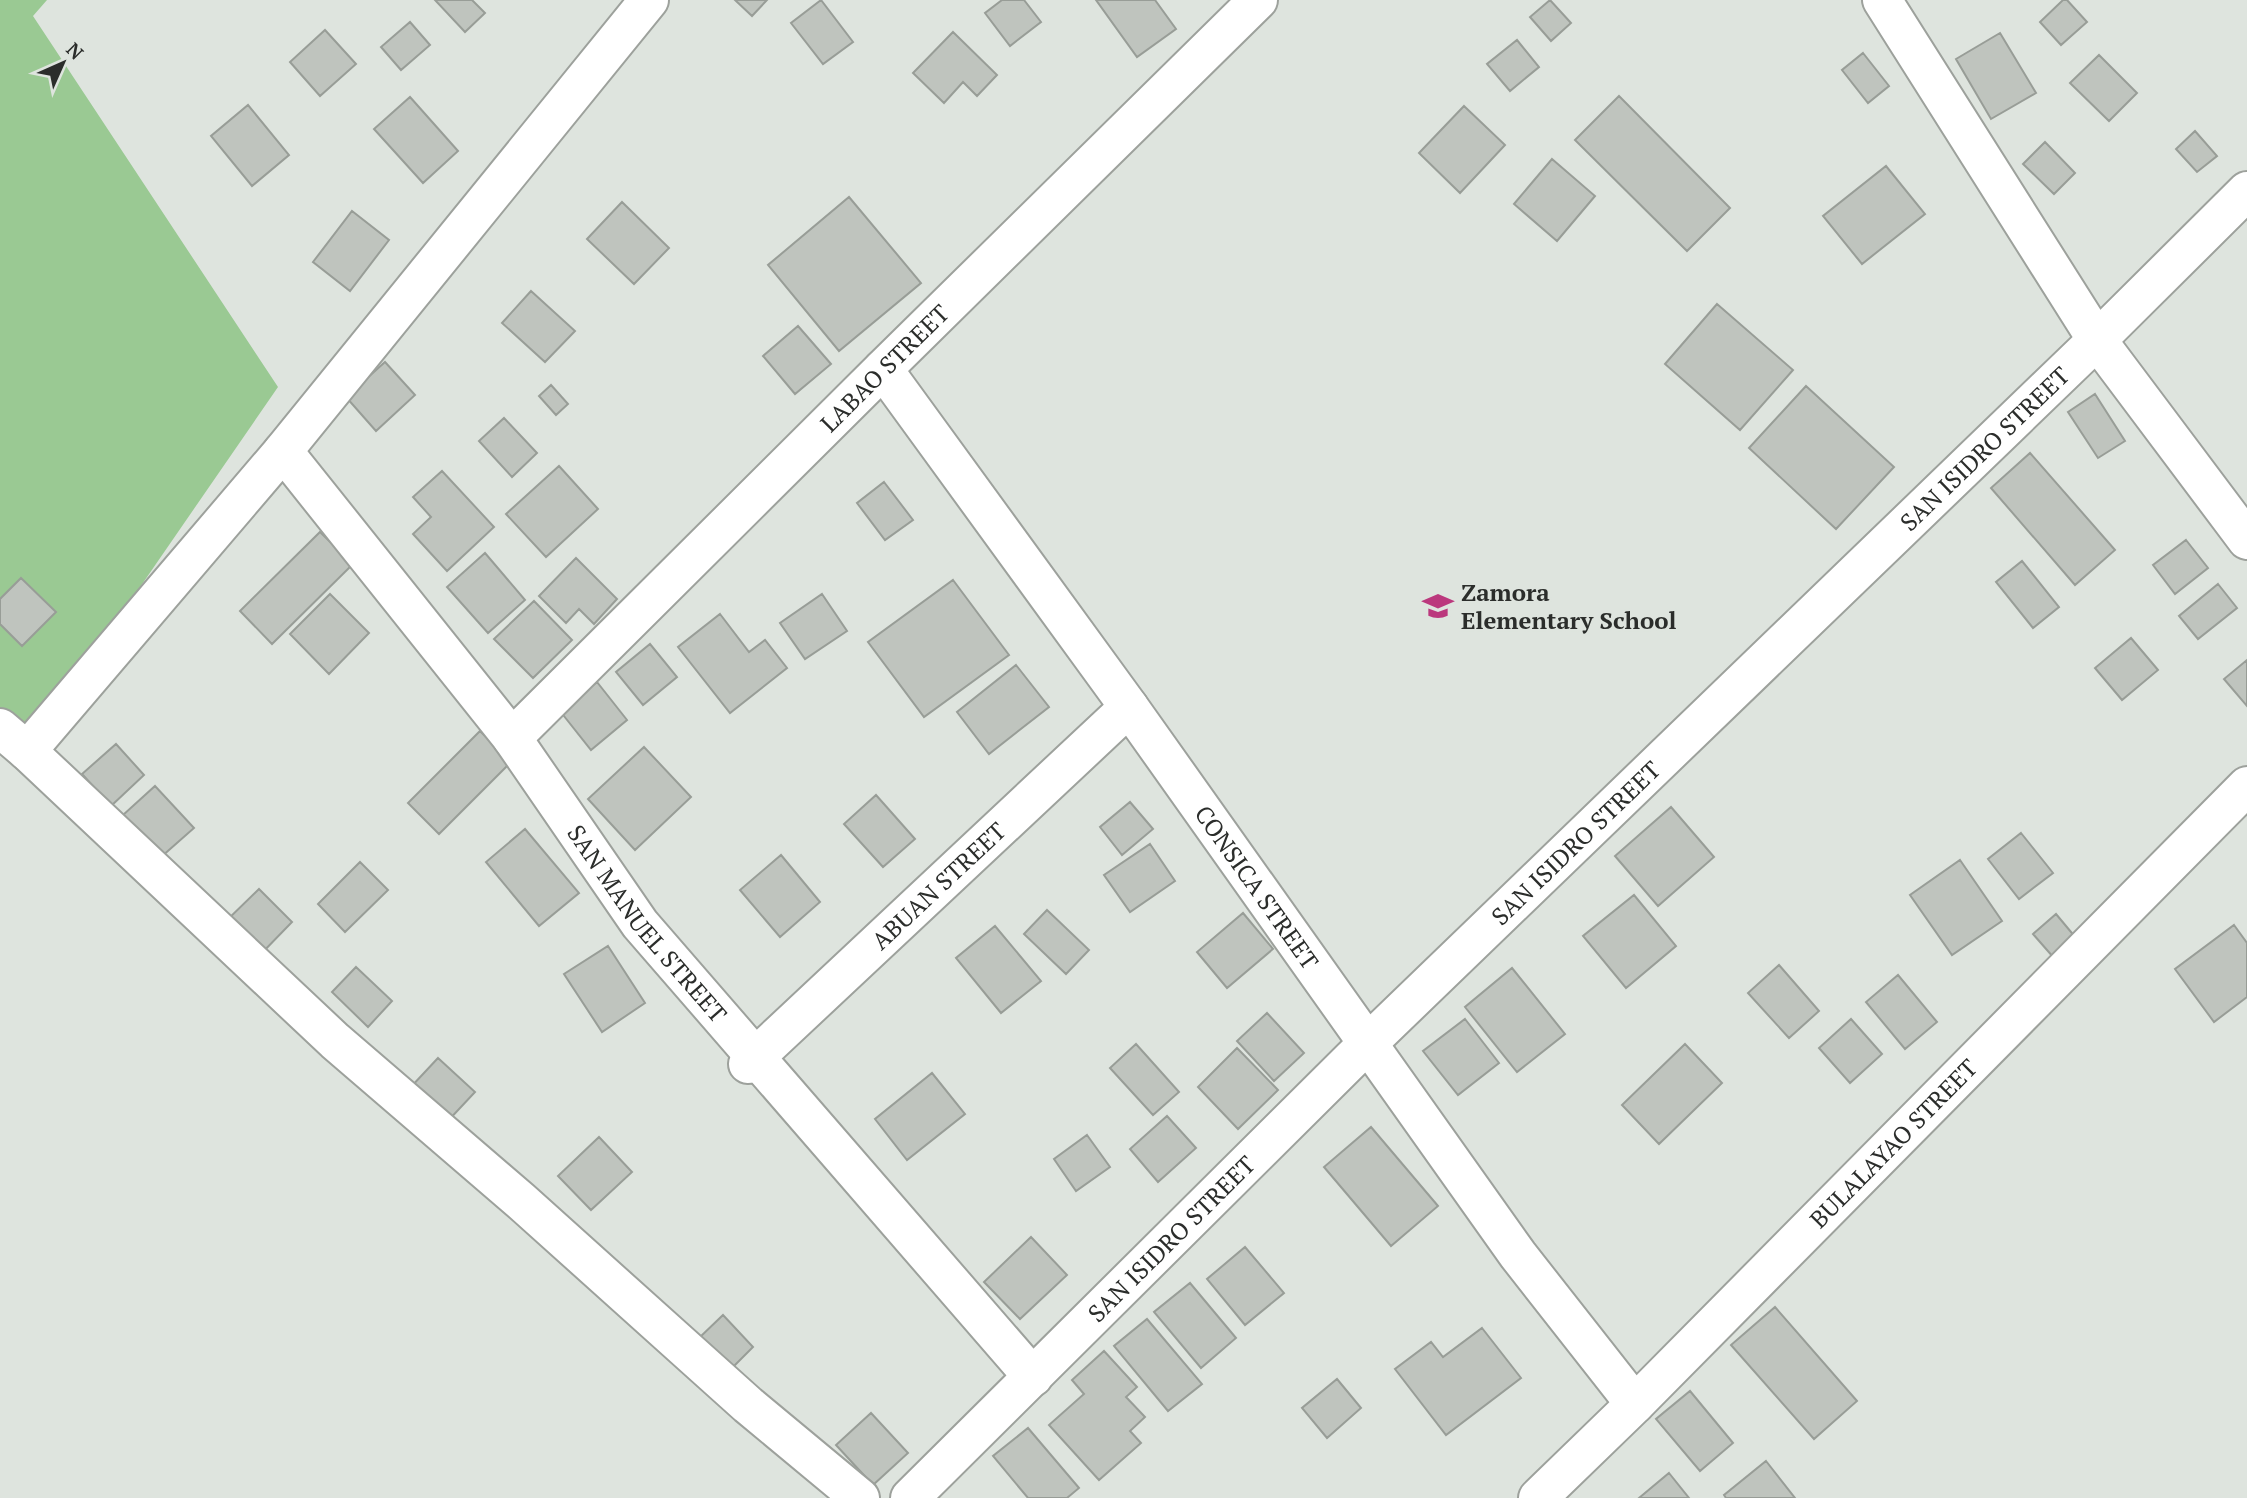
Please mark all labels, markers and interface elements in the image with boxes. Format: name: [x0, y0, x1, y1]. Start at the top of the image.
north arrow: [28, 28, 98, 98]
text: N: [61, 37, 90, 65]
street label: LABAO STREET: [813, 297, 956, 439]
street label: SAN ISIDRO STREET: [1893, 359, 2076, 538]
place label: Zamora Elementary School: [1461, 576, 1676, 636]
school or university icon: Zamora Elementary School: [1421, 589, 1455, 623]
street label: SAN ISIDRO STREET: [1484, 754, 1667, 932]
street label: CONSICA STREET: [1188, 799, 1326, 976]
street label: ABUAN STREET: [864, 815, 1013, 956]
street label: SAN MANUEL STREET: [560, 818, 734, 1029]
street label: BULALAYAO STREET: [1802, 1052, 1984, 1235]
street label: SAN ISIDRO STREET: [1081, 1148, 1262, 1329]

